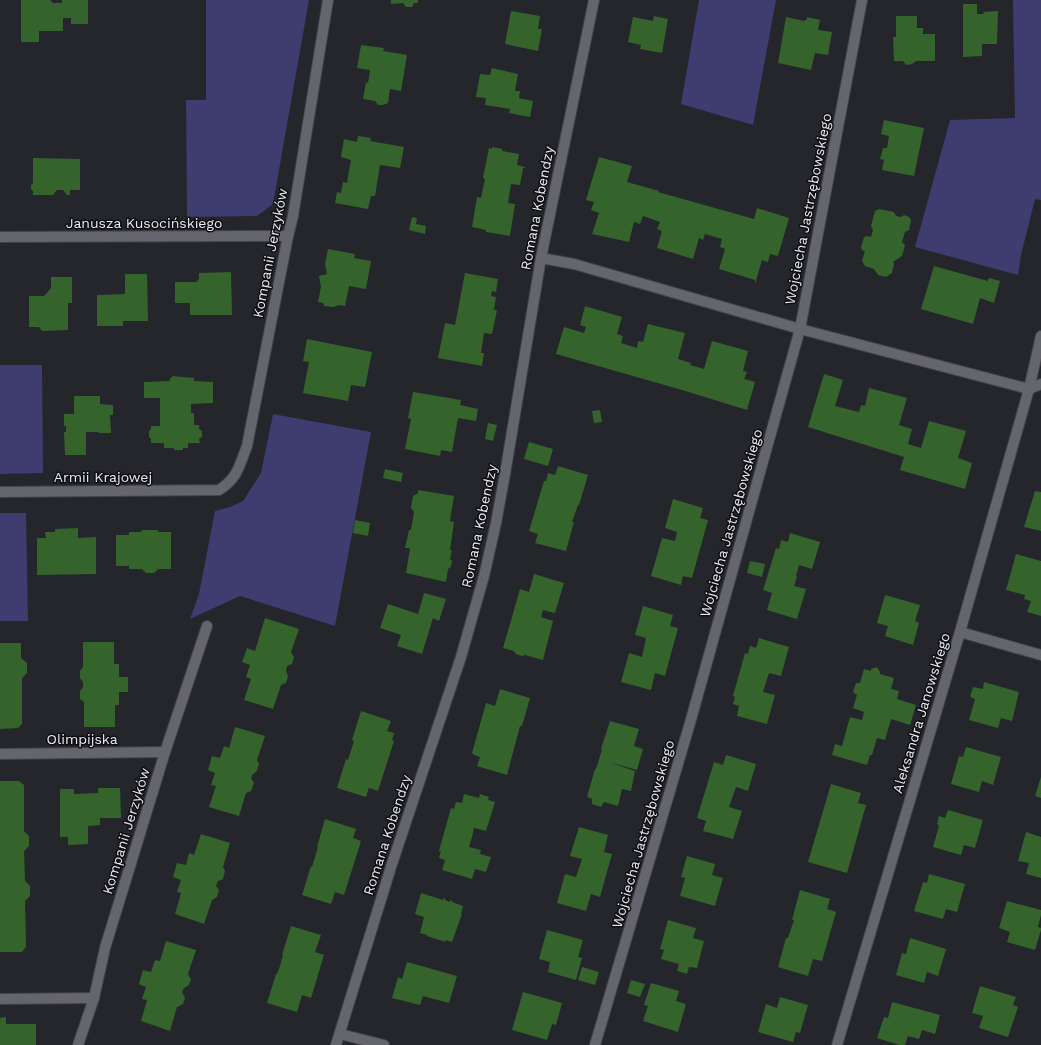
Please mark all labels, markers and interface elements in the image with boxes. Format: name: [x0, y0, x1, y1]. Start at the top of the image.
street label: Wojciecha Jastrzębowskiego: [782, 112, 834, 306]
street label: Romana Kobendzy: [517, 144, 557, 271]
street label: Kompanii Jerzyków: [250, 187, 290, 319]
street label: Janusza Kusocińskiego: [66, 215, 222, 231]
street label: Wojciecha Jastrzębowskiego: [696, 427, 766, 619]
street label: Romana Kobendzy: [458, 462, 500, 589]
street label: Armii Krajowej: [54, 469, 152, 485]
street label: Aleksandra Janowskiego: [889, 631, 953, 795]
street label: Olimpijska: [46, 731, 118, 747]
street label: Wojciecha Jastrzębowskiego: [608, 738, 678, 930]
street label: Kompanii Jerzyków: [99, 766, 153, 896]
street label: Romana Kobendzy: [360, 772, 414, 897]

